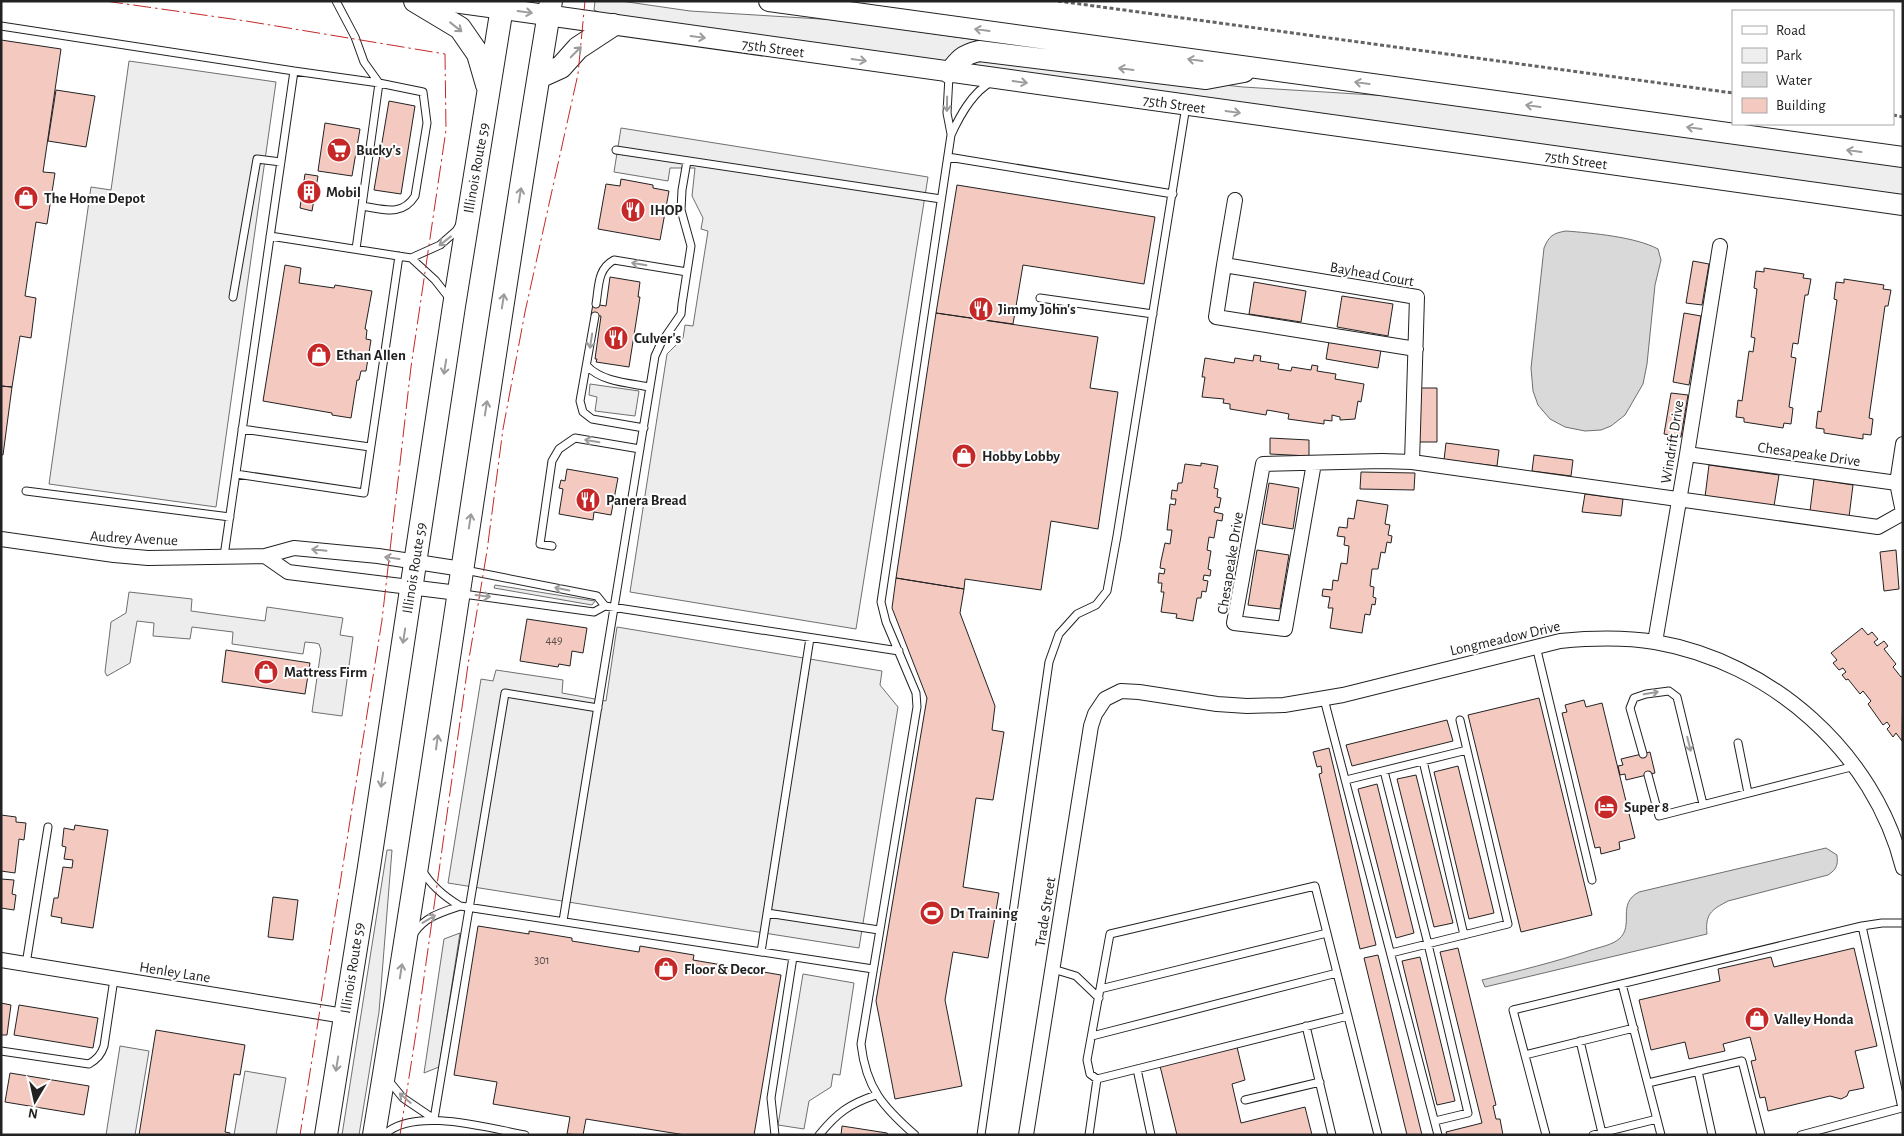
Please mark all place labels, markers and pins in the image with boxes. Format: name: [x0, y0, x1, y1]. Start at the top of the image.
supermarket icon: Bucky's: [326, 137, 352, 163]
place label: Bucky's: [356, 143, 401, 158]
building icon: Mobil: [296, 179, 322, 205]
shop icon: The Home Depot: [13, 185, 39, 211]
place label: Mobil: [326, 185, 361, 200]
place label: The Home Depot: [44, 191, 145, 206]
restaurant icon: IHOP: [620, 197, 646, 223]
place label: IHOP: [650, 203, 683, 218]
restaurant icon: Jimmy John's: [968, 296, 994, 322]
place label: Jimmy John's: [998, 302, 1076, 317]
restaurant icon: Culver's: [603, 325, 629, 351]
place label: Culver's: [634, 331, 681, 346]
shop icon: Ethan Allen: [306, 342, 332, 368]
place label: Ethan Allen: [336, 348, 406, 363]
shop icon: Hobby Lobby: [951, 443, 977, 469]
place label: Hobby Lobby: [982, 449, 1060, 464]
restaurant icon: Panera Bread: [575, 487, 601, 513]
place label: Panera Bread: [606, 493, 687, 508]
shop icon: Mattress Firm: [253, 659, 279, 685]
place label: Mattress Firm: [284, 665, 367, 680]
hotel icon: Super 8: [1593, 794, 1619, 820]
place label: Super 8: [1624, 800, 1669, 815]
sports icon: D1 Training: [919, 900, 945, 926]
place label: D1 Training: [950, 906, 1018, 921]
shop icon: Floor & Decor: [653, 956, 679, 982]
place label: Floor & Decor: [684, 962, 766, 977]
shop icon: Valley Honda: [1744, 1006, 1770, 1032]
place label: Valley Honda: [1774, 1012, 1854, 1027]

